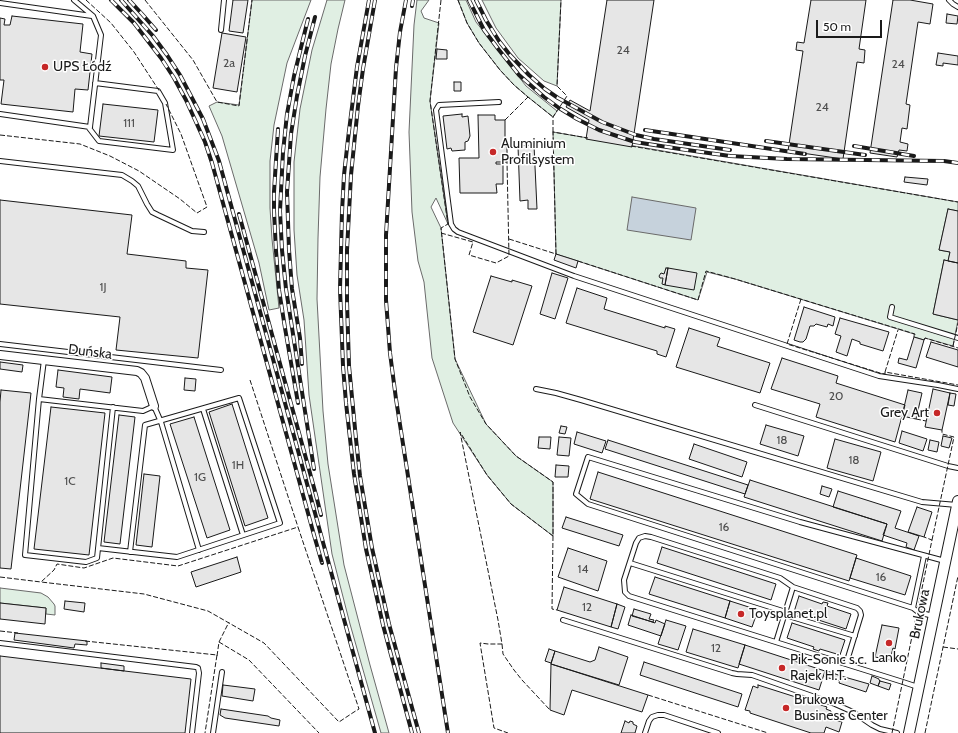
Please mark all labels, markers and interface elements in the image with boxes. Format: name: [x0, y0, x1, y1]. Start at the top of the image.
scale bar: [818, 12, 884, 38]
text: 50 m: [823, 19, 851, 34]
house number: 24: [616, 43, 630, 57]
house number: 2a: [223, 56, 235, 70]
house number: 24: [891, 57, 905, 71]
place label: UPS Łódź: [53, 59, 112, 75]
marker: UPS Łódź: [40, 62, 50, 72]
house number: 24: [815, 100, 829, 114]
house number: 111: [123, 116, 135, 130]
place label: Aluminium Profilsystem: [501, 136, 574, 168]
marker: Aluminium Profilsystem: [488, 147, 498, 157]
house number: 1J: [100, 280, 106, 294]
street label: Duńska: [67, 341, 113, 363]
house number: 20: [829, 389, 843, 403]
place label: Grey Art: [880, 405, 929, 421]
marker: Grey Art: [932, 408, 942, 418]
house number: 18: [776, 433, 788, 447]
house number: 18: [848, 453, 860, 467]
house number: 1H: [232, 458, 244, 472]
house number: 1G: [194, 470, 206, 484]
house number: 1C: [64, 474, 76, 488]
house number: 16: [719, 520, 729, 534]
house number: 14: [578, 562, 588, 576]
house number: 16: [876, 570, 886, 584]
street label: Brukowa: [907, 588, 933, 640]
house number: 12: [582, 600, 592, 614]
place label: Toysplanet.pl: [749, 606, 827, 622]
marker: Toysplanet.pl: [736, 609, 746, 619]
marker: Lanko: [884, 638, 894, 648]
house number: 12: [711, 641, 721, 655]
place label: Lanko: [871, 650, 907, 666]
place label: Pik-Sonic s.c. Rajek H.T.: [790, 652, 867, 684]
marker: Pik-Sonic s.c. Rajek H.T.: [777, 663, 787, 673]
place label: Brukowa Business Center: [794, 692, 888, 724]
marker: Brukowa Business Center: [781, 703, 791, 713]

